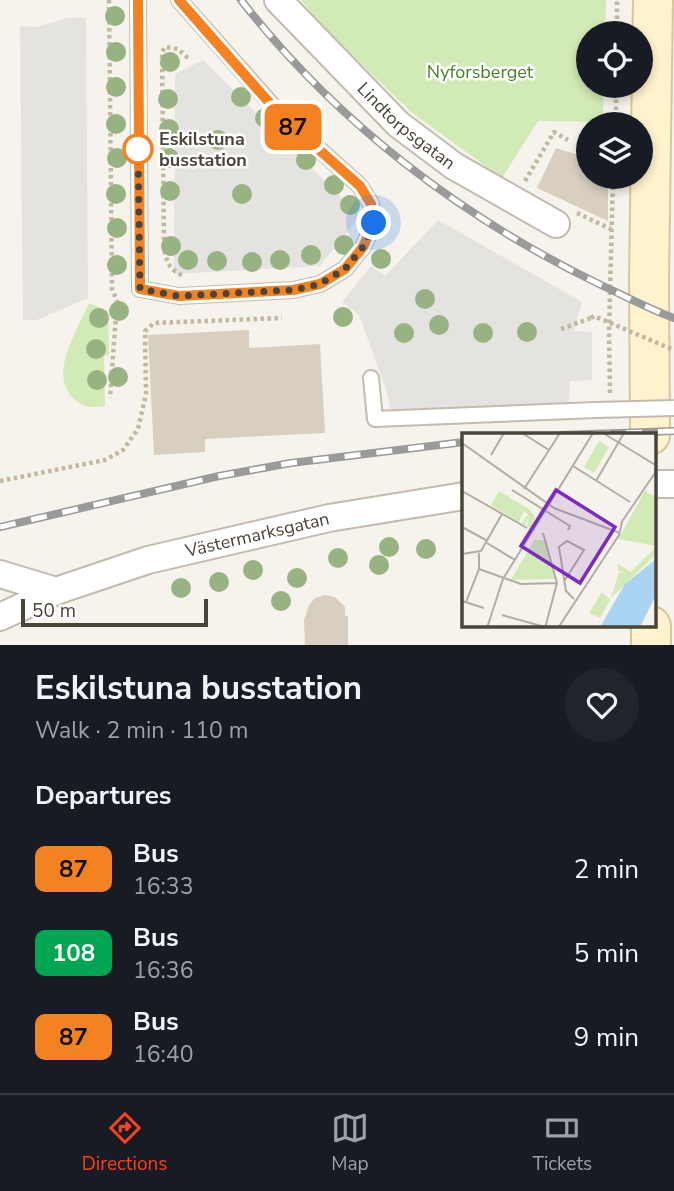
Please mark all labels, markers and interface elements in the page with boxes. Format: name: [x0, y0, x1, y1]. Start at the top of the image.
map controls: [576, 21, 653, 189]
button: locate: [576, 21, 653, 98]
park label: Nyforsberget: [427, 60, 534, 84]
street label: Lindtorpsgatan: [352, 77, 460, 175]
line badge: 87: [262, 104, 324, 150]
text: 87: [279, 111, 307, 143]
button: layers: [576, 112, 653, 189]
place label: Eskilstuna busstation: [159, 127, 247, 172]
marker: Eskilstuna busstation: [123, 134, 153, 164]
your location: [356, 205, 391, 240]
inset map: [462, 433, 656, 628]
street label: Västermarksgatan: [182, 506, 332, 563]
scale bar: [21, 596, 208, 628]
text: 50 m: [32, 598, 76, 624]
text: Eskilstuna busstation: [35, 666, 362, 711]
button: heart: [565, 668, 639, 742]
text: Walk · 2 min · 110 m: [35, 715, 248, 746]
text: Departures: [35, 778, 171, 813]
text: Bus: [133, 836, 179, 871]
text: 2 min: [574, 852, 639, 887]
text: 87: [59, 853, 88, 885]
text: 16:33: [133, 871, 193, 902]
text: Bus: [133, 920, 179, 955]
text: 5 min: [574, 936, 639, 971]
text: 108: [52, 937, 95, 969]
text: 16:36: [133, 955, 193, 986]
text: Bus: [133, 1004, 179, 1039]
text: 9 min: [574, 1020, 639, 1055]
text: 87: [59, 1021, 88, 1053]
text: 16:40: [133, 1039, 193, 1070]
tab: Directions: [82, 1109, 167, 1177]
tab: Map: [331, 1109, 369, 1177]
tab: Tickets: [532, 1109, 592, 1177]

